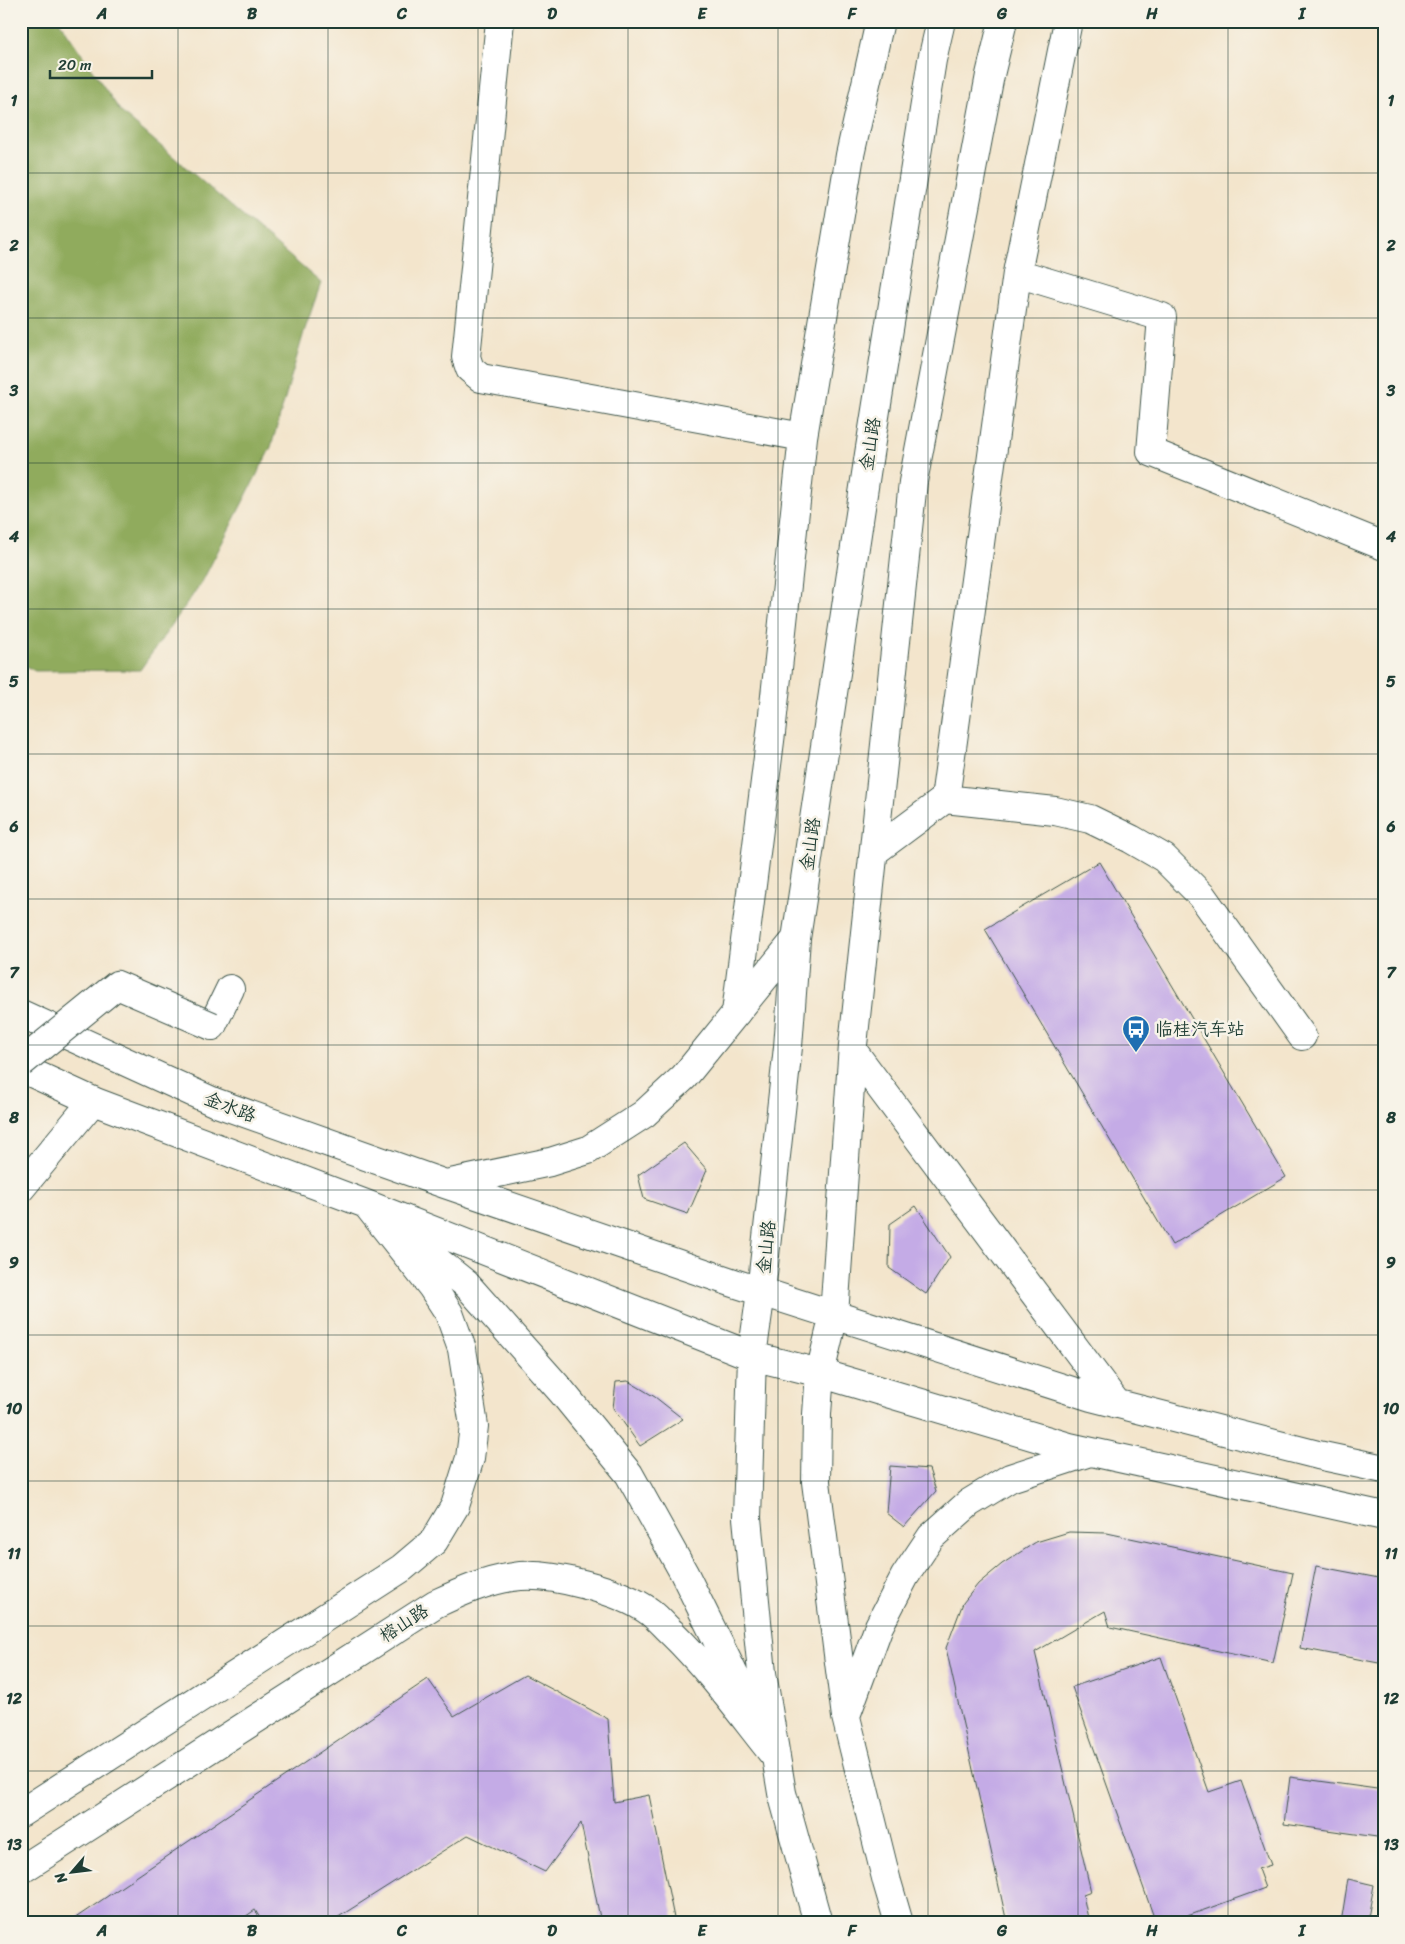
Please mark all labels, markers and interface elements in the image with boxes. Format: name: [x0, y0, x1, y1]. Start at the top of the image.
text: A: [96, 0, 107, 28]
text: B: [247, 0, 258, 28]
text: C: [396, 0, 408, 28]
text: D: [547, 0, 557, 28]
text: E: [698, 0, 708, 28]
text: F: [847, 0, 858, 28]
text: G: [996, 0, 1008, 28]
text: H: [1145, 0, 1158, 28]
text: I: [1298, 0, 1307, 28]
scale bar: [50, 48, 152, 80]
text: 20 m: [58, 52, 92, 78]
text: 1: [11, 86, 18, 115]
text: 1: [1388, 86, 1395, 115]
text: 2: [8, 231, 19, 260]
text: 2: [1385, 231, 1396, 260]
text: 3: [9, 376, 19, 405]
text: 3: [1386, 376, 1396, 405]
street label: 金山路: [850, 415, 890, 473]
text: 4: [8, 522, 19, 551]
text: 4: [1385, 522, 1396, 551]
text: 5: [9, 667, 19, 696]
text: 5: [1386, 667, 1396, 696]
text: 6: [8, 812, 19, 841]
text: 6: [1385, 812, 1396, 841]
street label: 金山路: [790, 815, 830, 873]
text: 7: [9, 958, 20, 987]
text: 7: [1386, 958, 1397, 987]
place label: 临桂汽车站: [1155, 1013, 1245, 1045]
bus stop icon: 临桂汽车站: [1121, 1014, 1151, 1053]
street label: 金水路: [199, 1082, 261, 1132]
text: 8: [8, 1103, 19, 1132]
text: 8: [1385, 1103, 1396, 1132]
street label: 金山路: [747, 1218, 785, 1276]
text: 9: [9, 1248, 19, 1277]
text: 9: [1386, 1248, 1396, 1277]
text: 10: [6, 1394, 22, 1423]
text: 10: [1383, 1394, 1399, 1423]
text: 11: [7, 1539, 21, 1568]
text: 11: [1384, 1539, 1398, 1568]
street label: 榕山路: [373, 1595, 435, 1651]
text: 12: [6, 1684, 23, 1713]
text: 12: [1383, 1684, 1400, 1713]
text: 13: [6, 1830, 22, 1859]
text: 13: [1383, 1830, 1399, 1859]
north arrow: [48, 1846, 98, 1896]
text: N: [48, 1867, 75, 1889]
text: A: [96, 1916, 107, 1944]
text: B: [247, 1916, 258, 1944]
text: C: [396, 1916, 408, 1944]
text: D: [547, 1916, 557, 1944]
text: E: [698, 1916, 708, 1944]
text: F: [847, 1916, 858, 1944]
text: G: [996, 1916, 1008, 1944]
text: H: [1145, 1916, 1158, 1944]
text: I: [1298, 1916, 1307, 1944]

